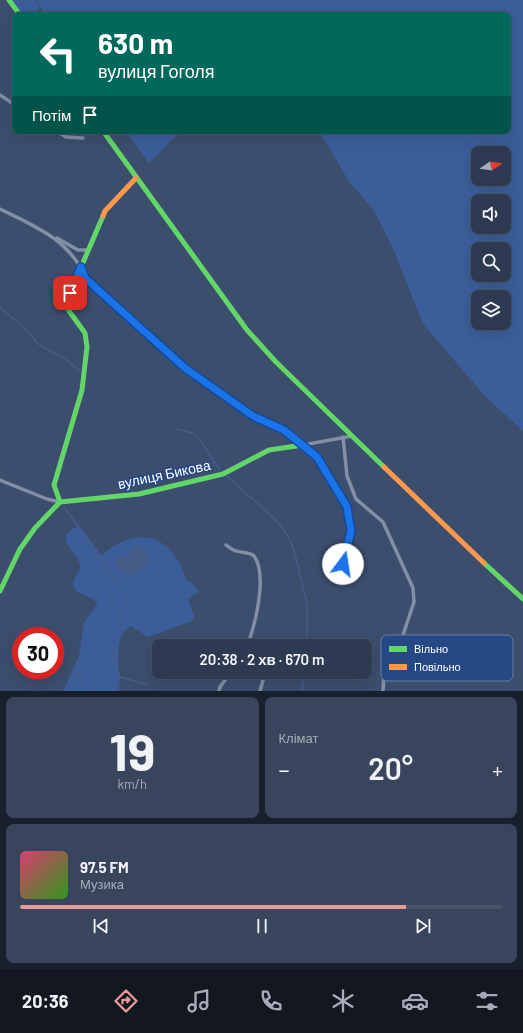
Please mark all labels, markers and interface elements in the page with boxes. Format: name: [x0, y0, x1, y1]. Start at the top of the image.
text: 630 m: [98, 26, 173, 60]
icon: left: [32, 28, 84, 80]
text: вулиця Гоголя: [98, 60, 215, 82]
icon: arrive: [79, 104, 101, 126]
text: Потім: [32, 106, 71, 124]
north arrow: [471, 146, 511, 186]
map controls: [471, 146, 511, 330]
button: sound: [471, 194, 511, 234]
button: search: [471, 242, 511, 282]
pin: [53, 276, 87, 310]
icon: arrive: [59, 282, 81, 304]
button: layers: [471, 290, 511, 330]
street label: вулиця Бикова: [116, 456, 212, 492]
position arrow: [322, 543, 364, 585]
speed limit sign: 30: [12, 627, 64, 679]
legend: [381, 635, 513, 681]
text: Вільно: [414, 642, 448, 655]
text: 20:38 · 2 хв · 670 m: [200, 650, 324, 668]
text: Повільно: [414, 660, 461, 673]
text: 19: [109, 719, 155, 781]
text: Клімат: [279, 730, 318, 746]
text: 20°: [368, 750, 413, 786]
text: −: [279, 756, 290, 782]
text: +: [492, 756, 503, 782]
text: km/h: [118, 776, 147, 792]
text: 97.5 FM: [80, 858, 129, 876]
text: Музика: [80, 876, 124, 892]
icon: previous: [90, 915, 112, 937]
icon: pause: [251, 915, 273, 937]
icon: next: [412, 915, 434, 937]
icon: directions: [112, 987, 140, 1015]
icon: music: [185, 987, 213, 1015]
icon: phone: [257, 987, 285, 1015]
icon: climate: [329, 987, 357, 1015]
icon: car: [401, 987, 429, 1015]
icon: filters: [473, 987, 501, 1015]
text: 20:36: [22, 990, 68, 1012]

